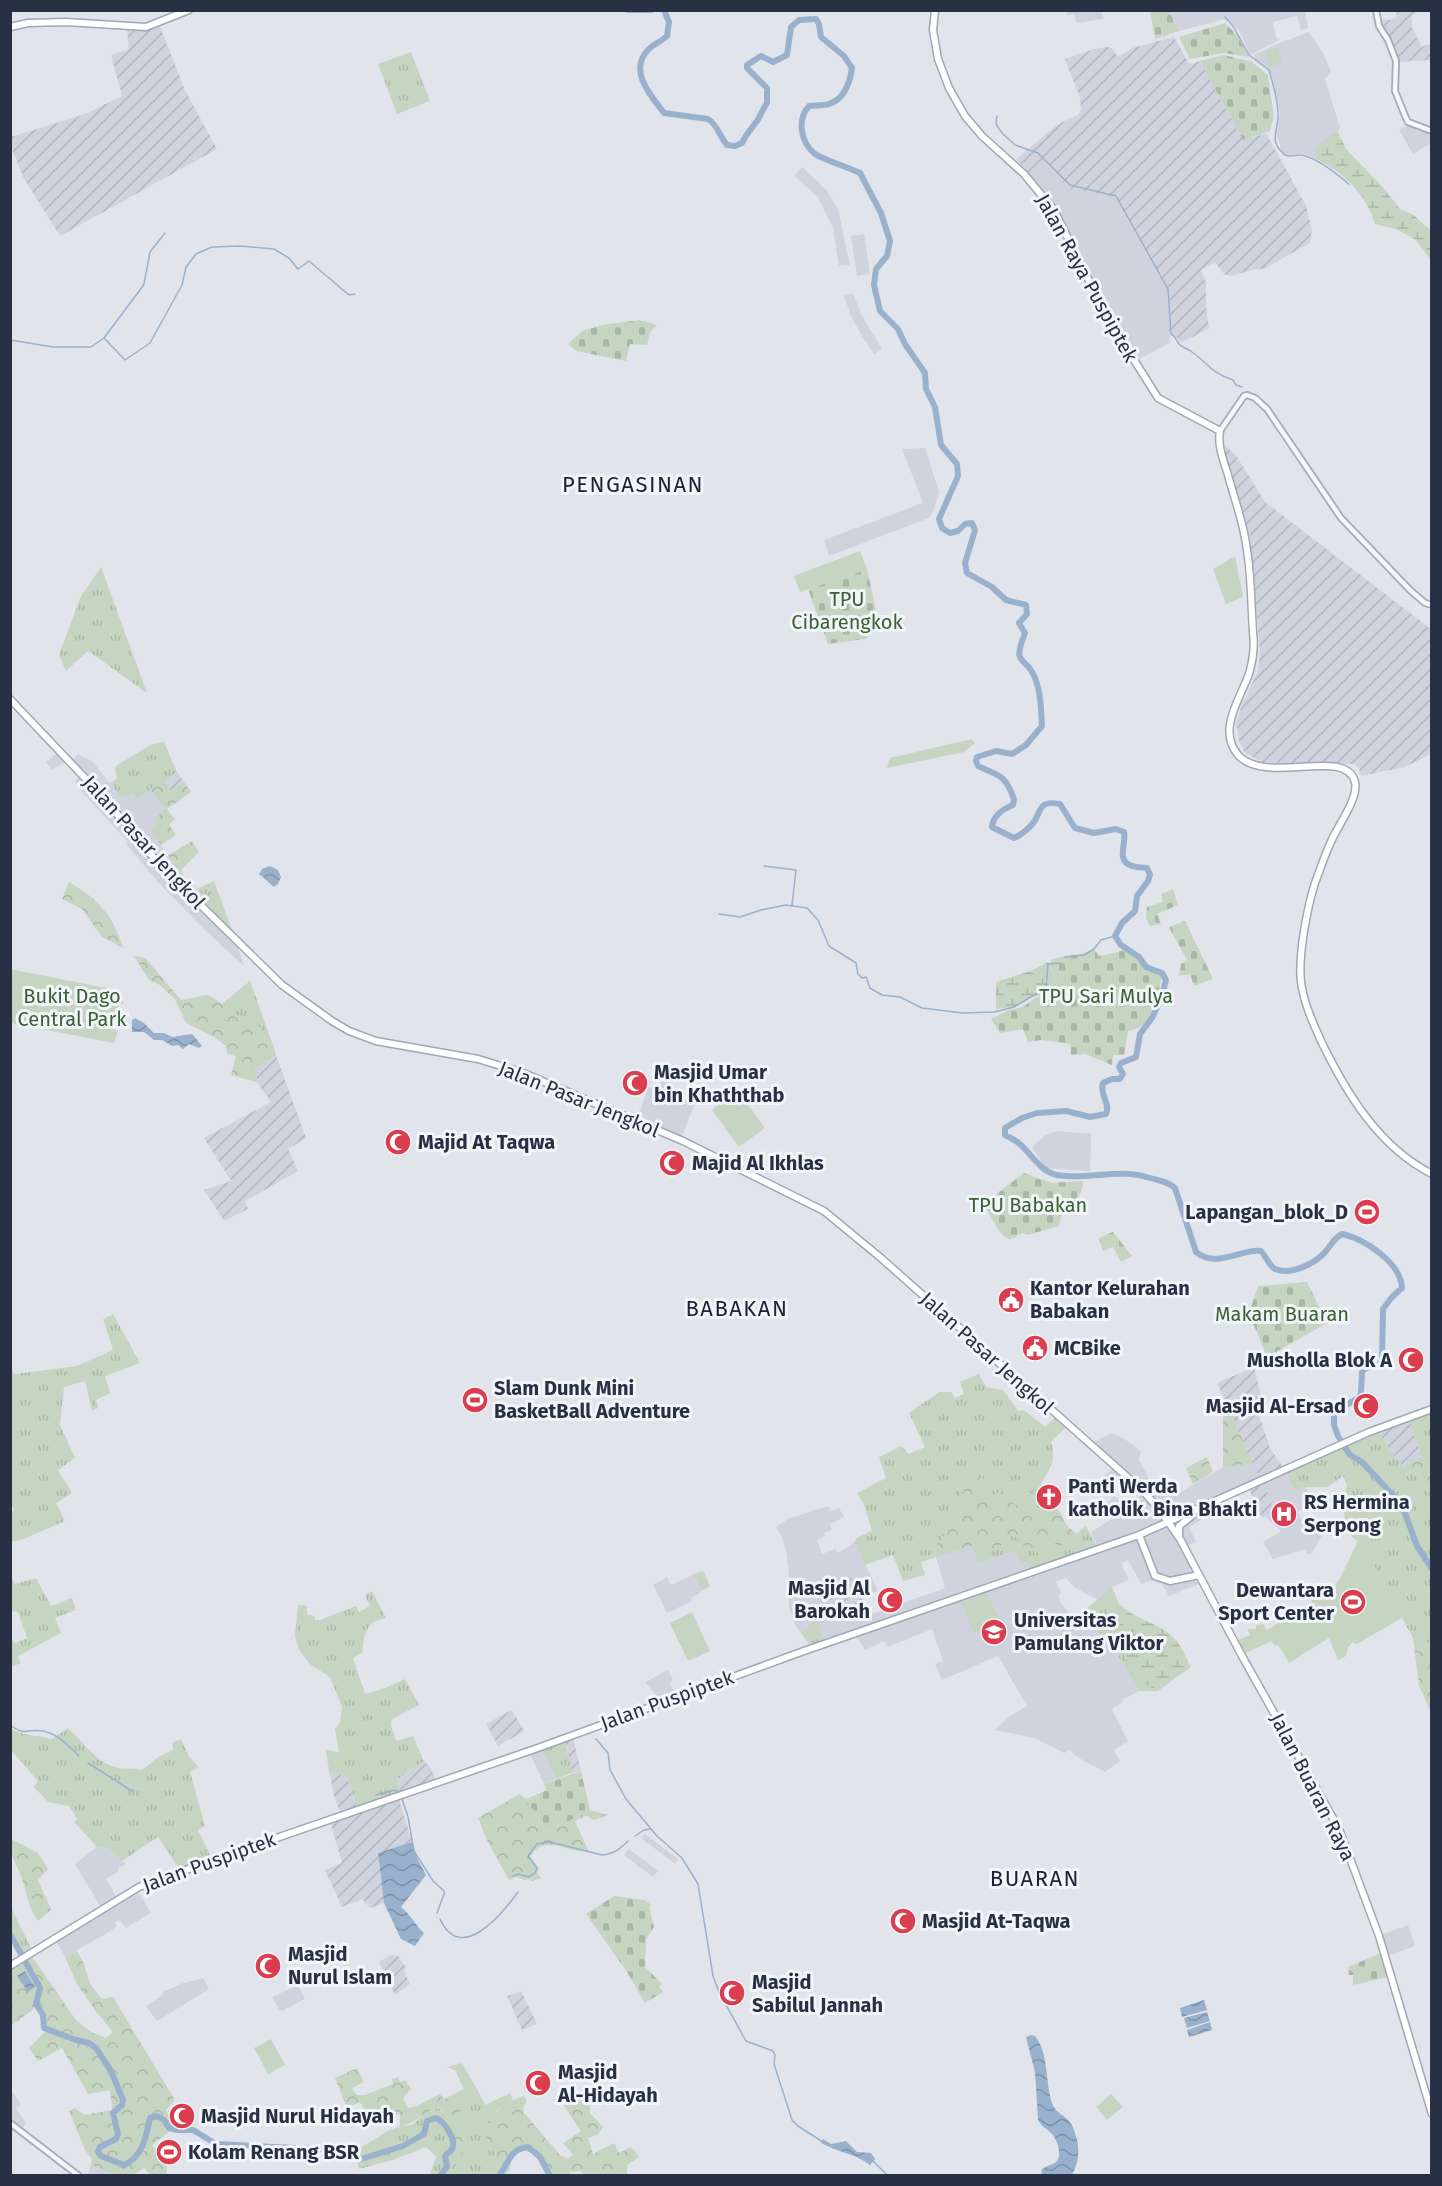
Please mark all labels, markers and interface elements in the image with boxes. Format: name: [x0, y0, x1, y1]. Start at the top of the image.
street label: Jalan Raya Puspiptek: [1031, 190, 1143, 367]
district label: PENGASINAN: [562, 471, 704, 498]
park label: TPU Cibarengkok: [791, 587, 904, 634]
street label: Jalan Pasar Jengkol: [78, 770, 210, 914]
park label: Bukit Dago Central Park: [18, 984, 127, 1031]
park label: TPU Sari Mulya: [1039, 984, 1173, 1008]
street label: Jalan Pasar Jengkol: [495, 1056, 663, 1142]
place label: Masjid Umar bin Khaththab: [654, 1060, 784, 1107]
mosque icon: Masjid Umar bin Khaththab: [620, 1068, 650, 1098]
mosque icon: Majid At Taqwa: [383, 1127, 413, 1157]
place label: Majid At Taqwa: [418, 1130, 555, 1154]
mosque icon: Majid Al Ikhlas: [657, 1148, 687, 1178]
place label: Majid Al Ikhlas: [692, 1151, 824, 1175]
park label: TPU Babakan: [969, 1193, 1087, 1217]
sports icon: Lapangan_blok_D: [1352, 1197, 1382, 1227]
place label: Lapangan_blok_D: [1185, 1200, 1348, 1224]
place label: Kantor Kelurahan Babakan: [1030, 1276, 1190, 1323]
public building icon: Kantor Kelurahan Babakan: [996, 1285, 1026, 1315]
street label: Jalan Pasar Jengkol: [915, 1287, 1059, 1419]
district label: BABAKAN: [686, 1295, 788, 1322]
park label: Makam Buaran: [1215, 1302, 1349, 1326]
public building icon: MCBike: [1020, 1333, 1050, 1363]
place label: MCBike: [1054, 1336, 1121, 1360]
mosque icon: Musholla Blok A: [1396, 1345, 1426, 1375]
place label: Musholla Blok A: [1247, 1348, 1393, 1372]
place label: Slam Dunk Mini BasketBall Adventure: [494, 1376, 690, 1423]
sports icon: Slam Dunk Mini BasketBall Adventure: [460, 1385, 490, 1415]
mosque icon: Masjid Al-Ersad: [1351, 1391, 1381, 1421]
place label: Masjid Al-Ersad: [1206, 1394, 1346, 1418]
place label: Panti Werda katholik. Bina Bhakti: [1068, 1474, 1257, 1521]
church icon: Panti Werda katholik. Bina Bhakti: [1034, 1482, 1064, 1512]
place label: RS Hermina Serpong: [1304, 1490, 1410, 1537]
hospital icon: RS Hermina Serpong: [1269, 1499, 1299, 1529]
place label: Masjid Al Barokah: [788, 1576, 870, 1623]
place label: Dewantara Sport Center: [1218, 1578, 1335, 1625]
mosque icon: Masjid Al Barokah: [875, 1585, 905, 1615]
sports icon: Dewantara Sport Center: [1338, 1587, 1368, 1617]
place label: Universitas Pamulang Viktor: [1014, 1608, 1164, 1655]
school or university icon: Universitas Pamulang Viktor: [979, 1617, 1009, 1647]
street label: Jalan Puspiptek: [597, 1665, 738, 1735]
street label: Jalan Buaran Raya: [1265, 1709, 1361, 1865]
street label: Jalan Puspiptek: [139, 1827, 280, 1897]
district label: BUARAN: [990, 1865, 1080, 1892]
mosque icon: Masjid At-Taqwa: [888, 1906, 918, 1936]
place label: Masjid At-Taqwa: [922, 1909, 1070, 1933]
place label: Masjid Nurul Islam: [288, 1942, 392, 1989]
mosque icon: Masjid Nurul Islam: [253, 1951, 283, 1981]
place label: Masjid Sabilul Jannah: [752, 1970, 883, 2017]
mosque icon: Masjid Sabilul Jannah: [717, 1978, 747, 2008]
place label: Masjid Al-Hidayah: [557, 2060, 658, 2107]
mosque icon: Masjid Al-Hidayah: [523, 2068, 553, 2098]
mosque icon: Masjid Nurul Hidayah: [167, 2101, 197, 2131]
place label: Masjid Nurul Hidayah: [201, 2104, 394, 2128]
sports icon: Kolam Renang BSR: [154, 2137, 184, 2167]
place label: Kolam Renang BSR: [188, 2140, 360, 2164]

